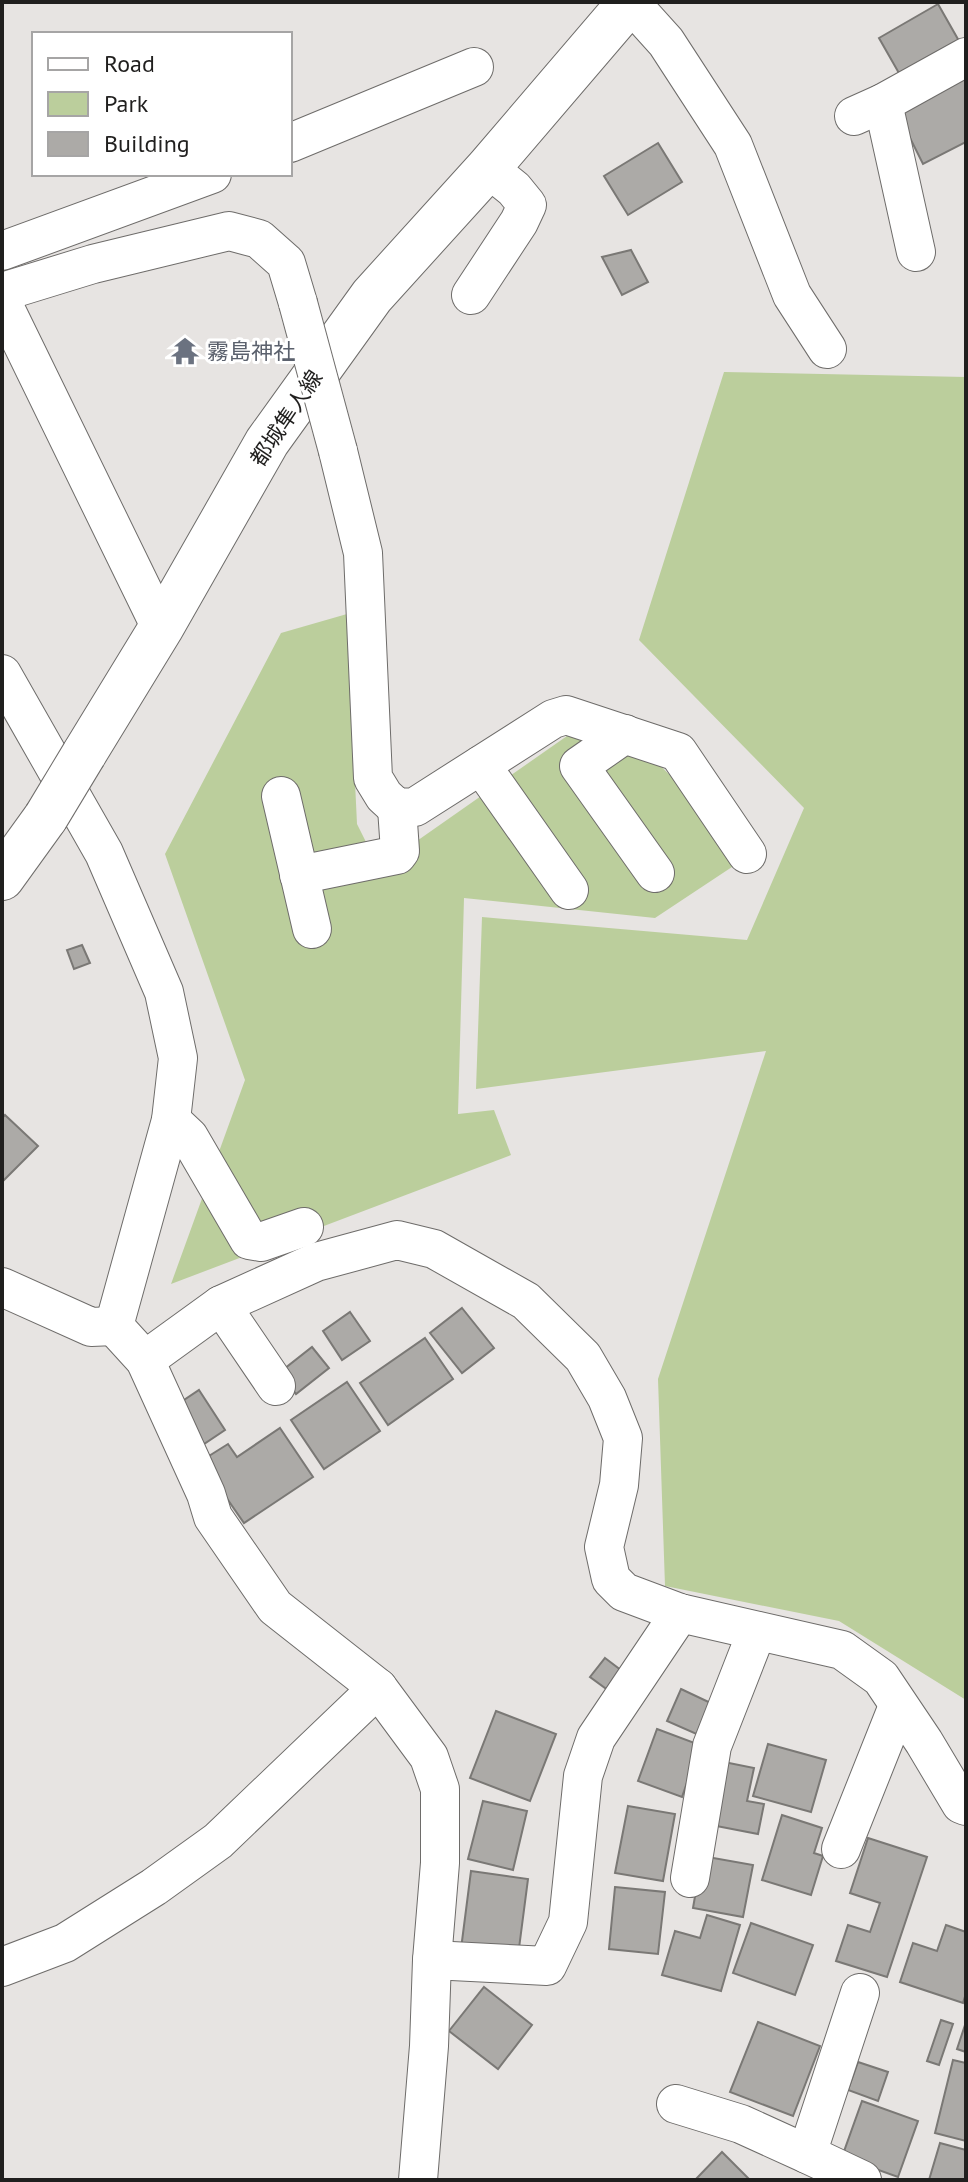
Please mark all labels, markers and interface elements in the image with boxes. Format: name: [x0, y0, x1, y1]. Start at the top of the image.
legend: [32, 32, 292, 176]
text: Road: [104, 48, 155, 79]
text: Park: [104, 88, 149, 119]
text: Building: [104, 128, 190, 159]
temple icon: 霧島神社: [170, 336, 200, 366]
place label: 霧島神社: [207, 337, 295, 365]
street label: 都城隼人線: [244, 365, 328, 471]

